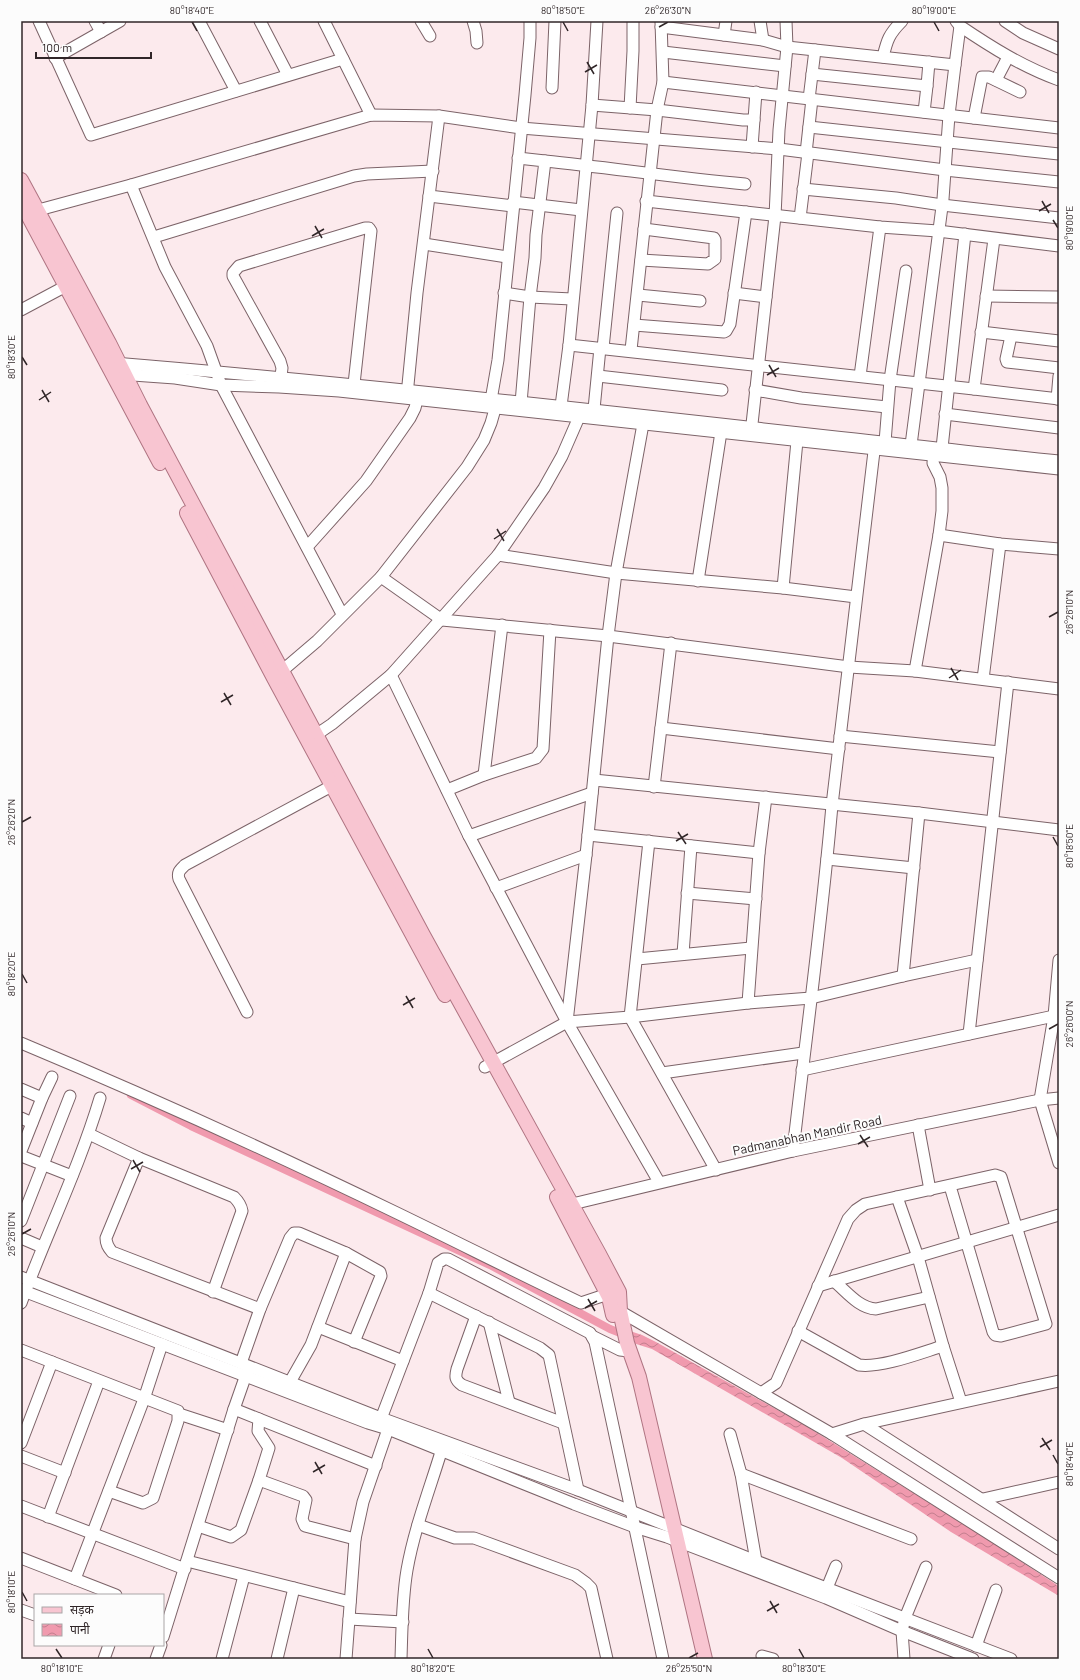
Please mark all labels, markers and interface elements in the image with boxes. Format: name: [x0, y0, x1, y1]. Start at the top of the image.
text: 80°18'40"E: [170, 4, 214, 16]
text: 80°18'50"E: [541, 4, 585, 16]
text: 26°26'30"N: [645, 4, 691, 16]
text: 80°19'00"E: [912, 4, 956, 16]
scale bar: [36, 34, 151, 60]
text: 100 m: [42, 40, 72, 54]
text: 80°19'00"E: [1063, 206, 1075, 250]
text: 80°18'30"E: [5, 335, 17, 379]
text: 26°26'10"N: [1063, 590, 1075, 634]
text: 26°26'20"N: [5, 799, 17, 845]
text: 80°18'50"E: [1063, 824, 1075, 868]
text: 80°18'20"E: [5, 952, 17, 996]
text: 26°26'00"N: [1063, 1001, 1075, 1047]
street label: Padmanabhan Mandir Road: [731, 1111, 883, 1159]
text: 26°26'10"N: [5, 1212, 17, 1256]
text: 80°18'40"E: [1063, 1442, 1075, 1486]
text: 80°18'10"E: [5, 1571, 17, 1613]
legend: [34, 1594, 164, 1646]
text: सड़क: [70, 1602, 95, 1617]
text: पानी: [70, 1622, 91, 1636]
text: 80°18'10"E: [41, 1662, 83, 1674]
text: 80°18'20"E: [411, 1662, 455, 1674]
text: 26°25'50"N: [666, 1662, 712, 1674]
text: 80°18'30"E: [782, 1662, 826, 1674]

